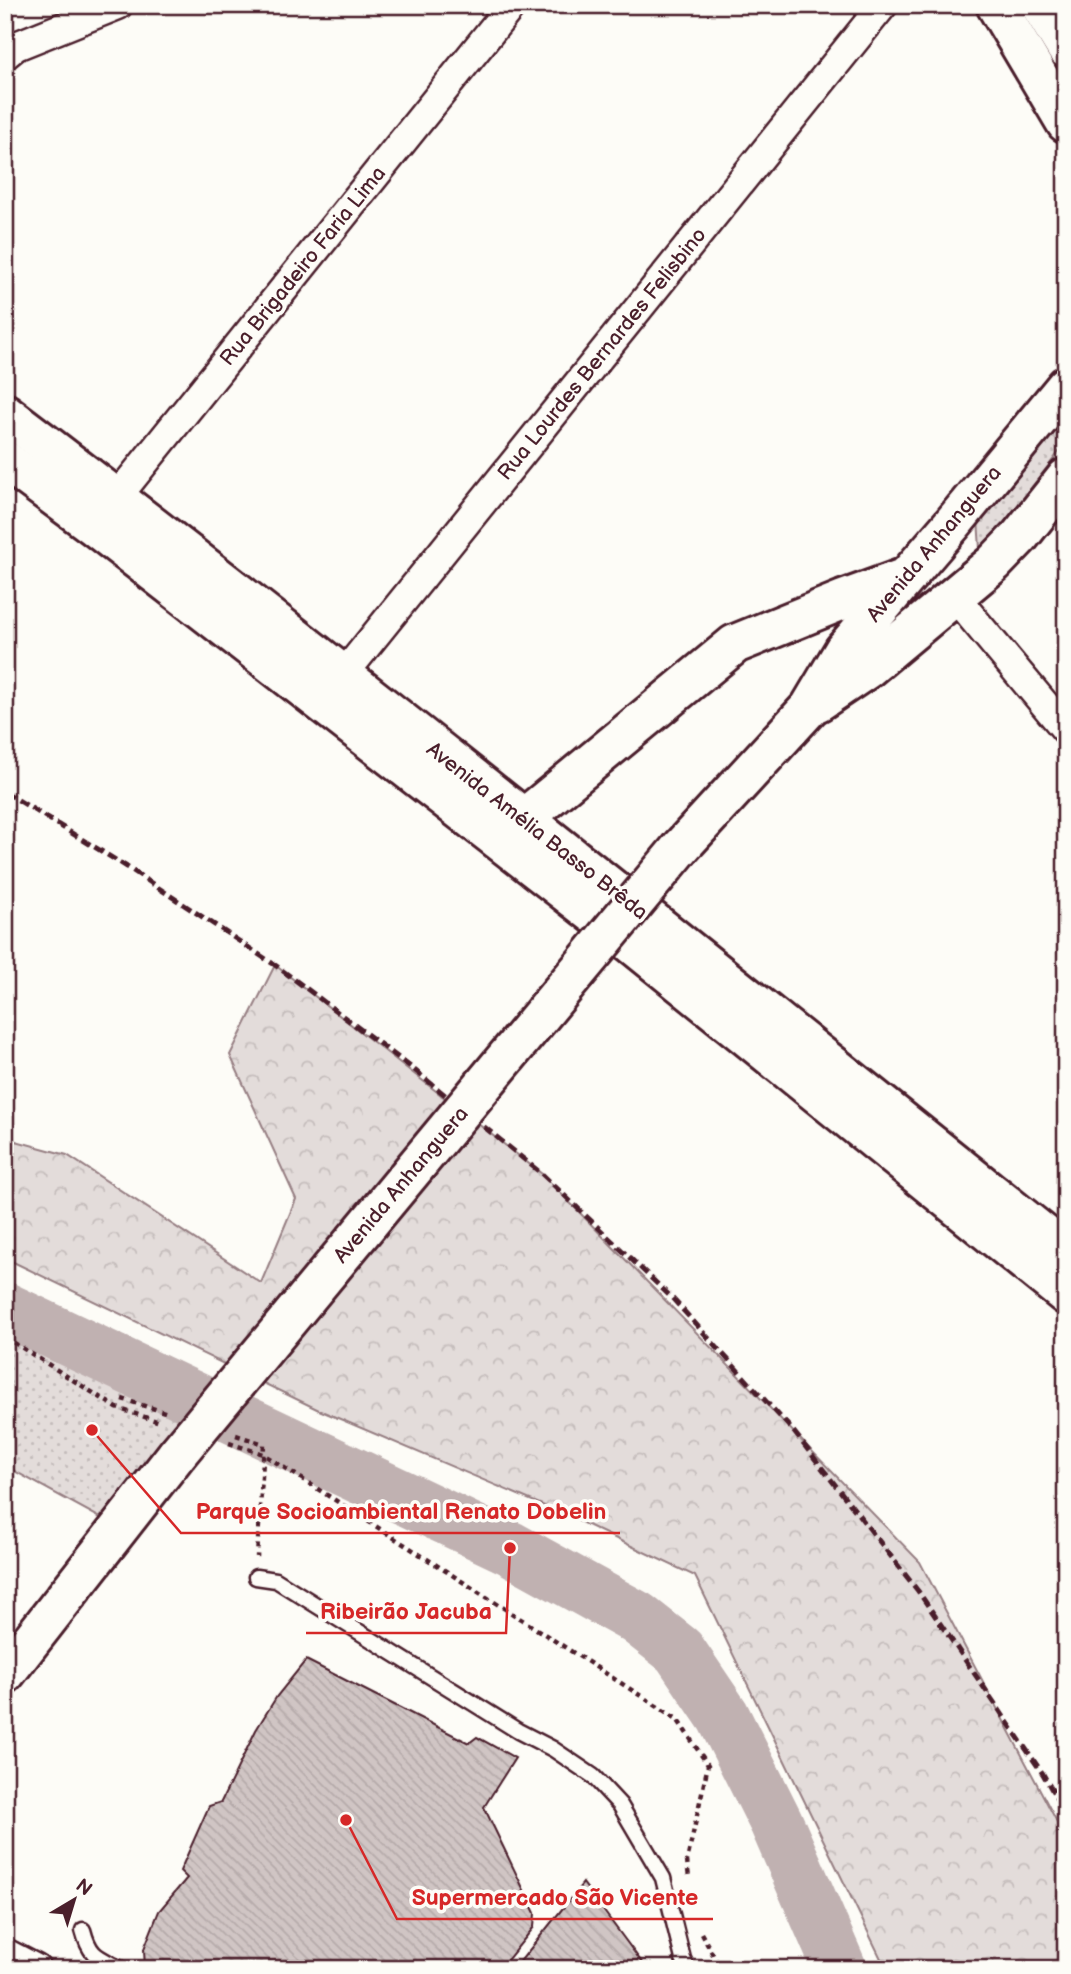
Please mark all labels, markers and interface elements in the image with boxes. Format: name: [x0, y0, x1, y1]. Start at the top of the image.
street label: Rua Brigadeiro Faria Lima: [215, 161, 391, 371]
street label: Rua Lourdes Bernardes Felisbino: [492, 223, 712, 485]
street label: Avenida Anhanguera: [861, 461, 1007, 627]
street label: Avenida Amélia Basso Brêda: [421, 737, 653, 925]
street label: Avenida Anhanguera: [328, 1102, 474, 1268]
callout: Parque Socioambiental Renato Dobelin: [181, 1489, 620, 1533]
text: Parque Socioambiental Renato Dobelin: [196, 1498, 606, 1526]
callout: Ribeirão Jacuba: [306, 1589, 506, 1633]
text: Ribeirão Jacuba: [320, 1598, 492, 1626]
north arrow: [38, 1866, 108, 1936]
text: N: [71, 1874, 96, 1901]
callout: Supermercado São Vicente: [397, 1875, 713, 1919]
text: Supermercado São Vicente: [412, 1884, 698, 1912]

